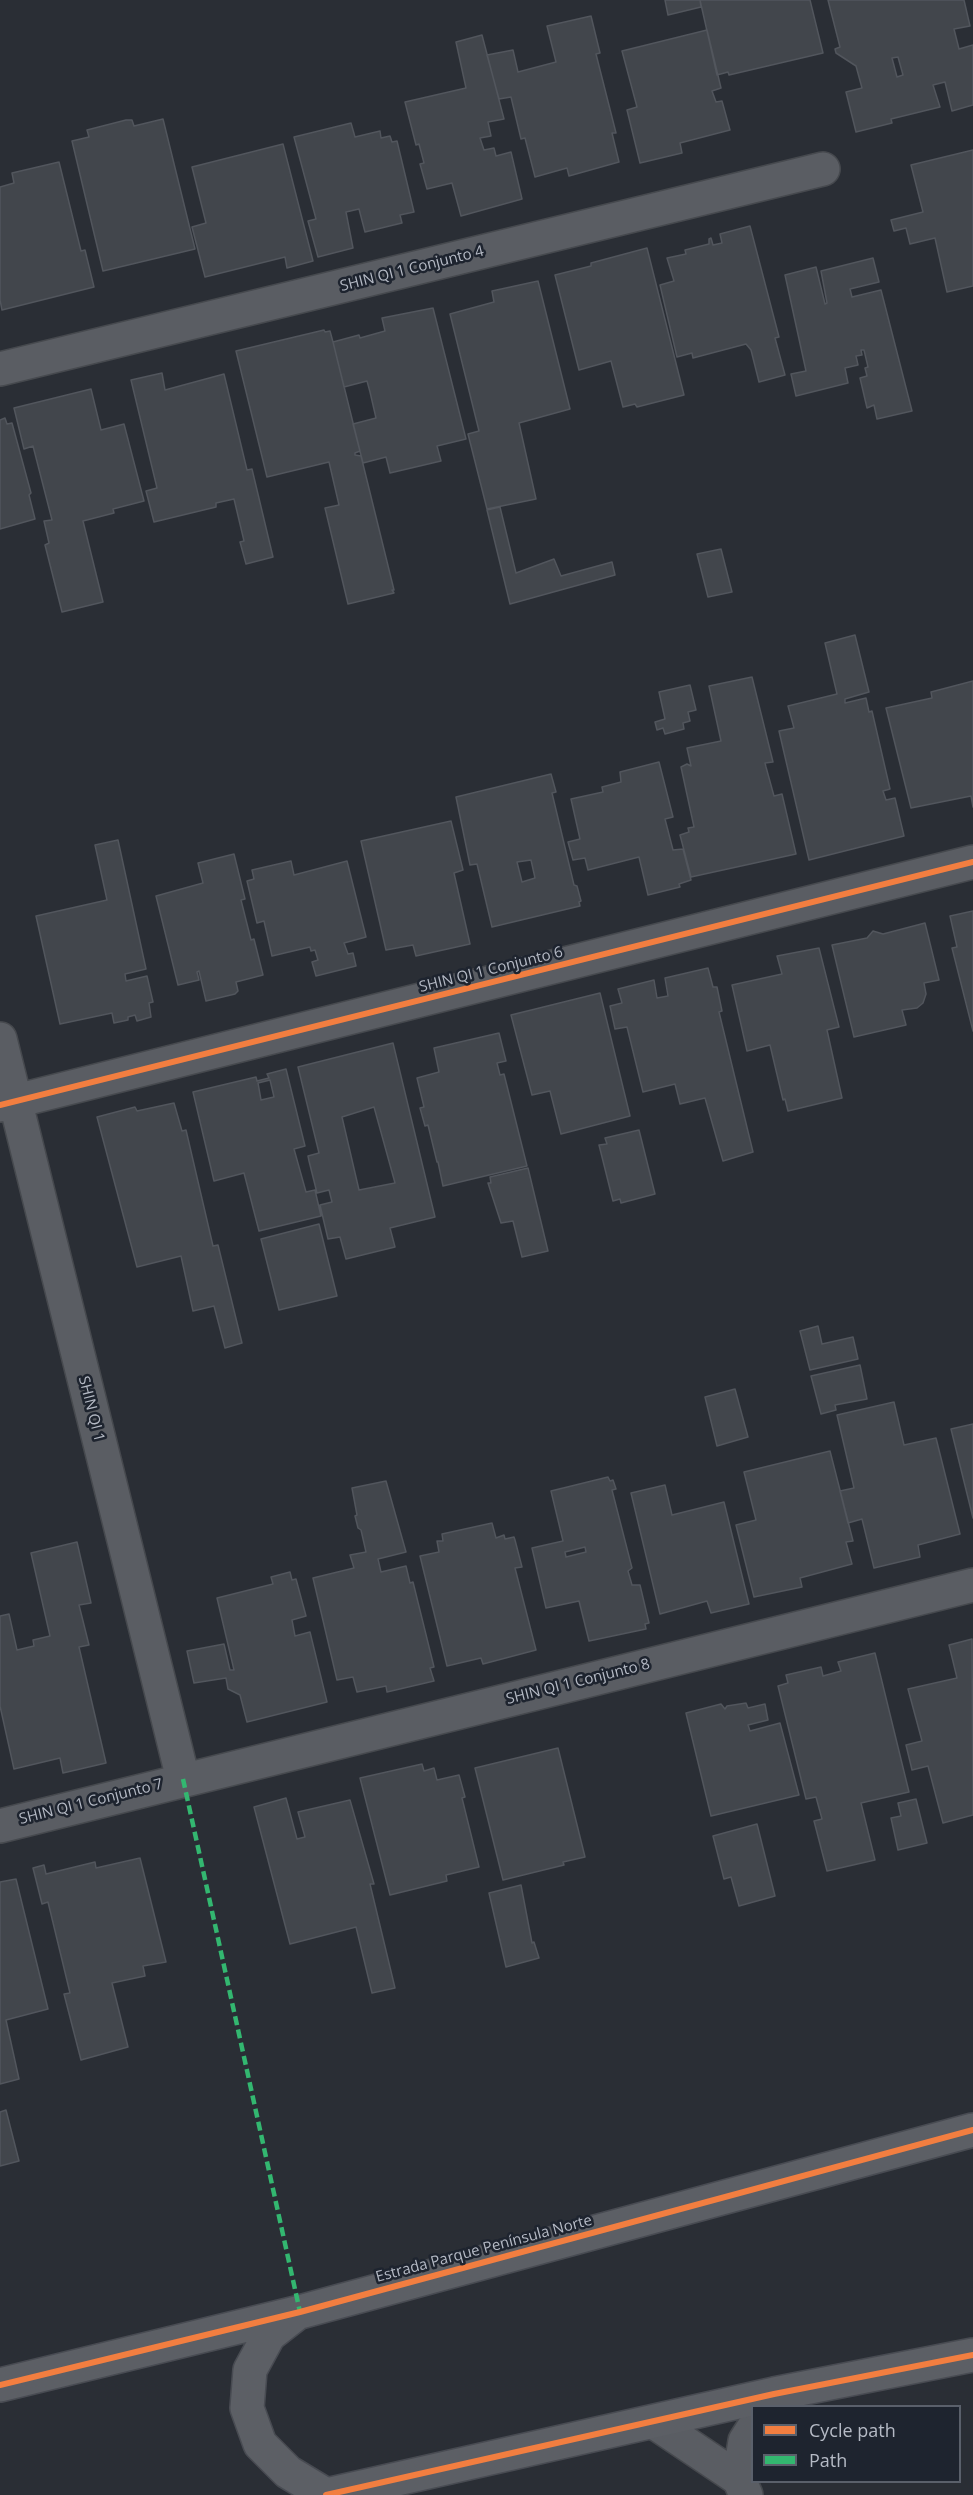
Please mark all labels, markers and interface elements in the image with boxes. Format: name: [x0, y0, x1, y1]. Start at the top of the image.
street label: SHIN QI 1 Conjunto 4: [338, 242, 486, 296]
street label: SHIN QI 1 Conjunto 6: [417, 943, 565, 997]
street label: SHIN QI 1: [74, 1374, 108, 1444]
street label: SHIN QI 1 Conjunto 8: [504, 1655, 652, 1709]
street label: SHIN QI 1 Conjunto 7: [17, 1775, 165, 1829]
street label: Estrada Parque Península Norte: [374, 2211, 594, 2287]
legend: [751, 2405, 961, 2483]
text: Cycle path: [809, 2418, 896, 2442]
text: Path: [809, 2448, 847, 2472]

